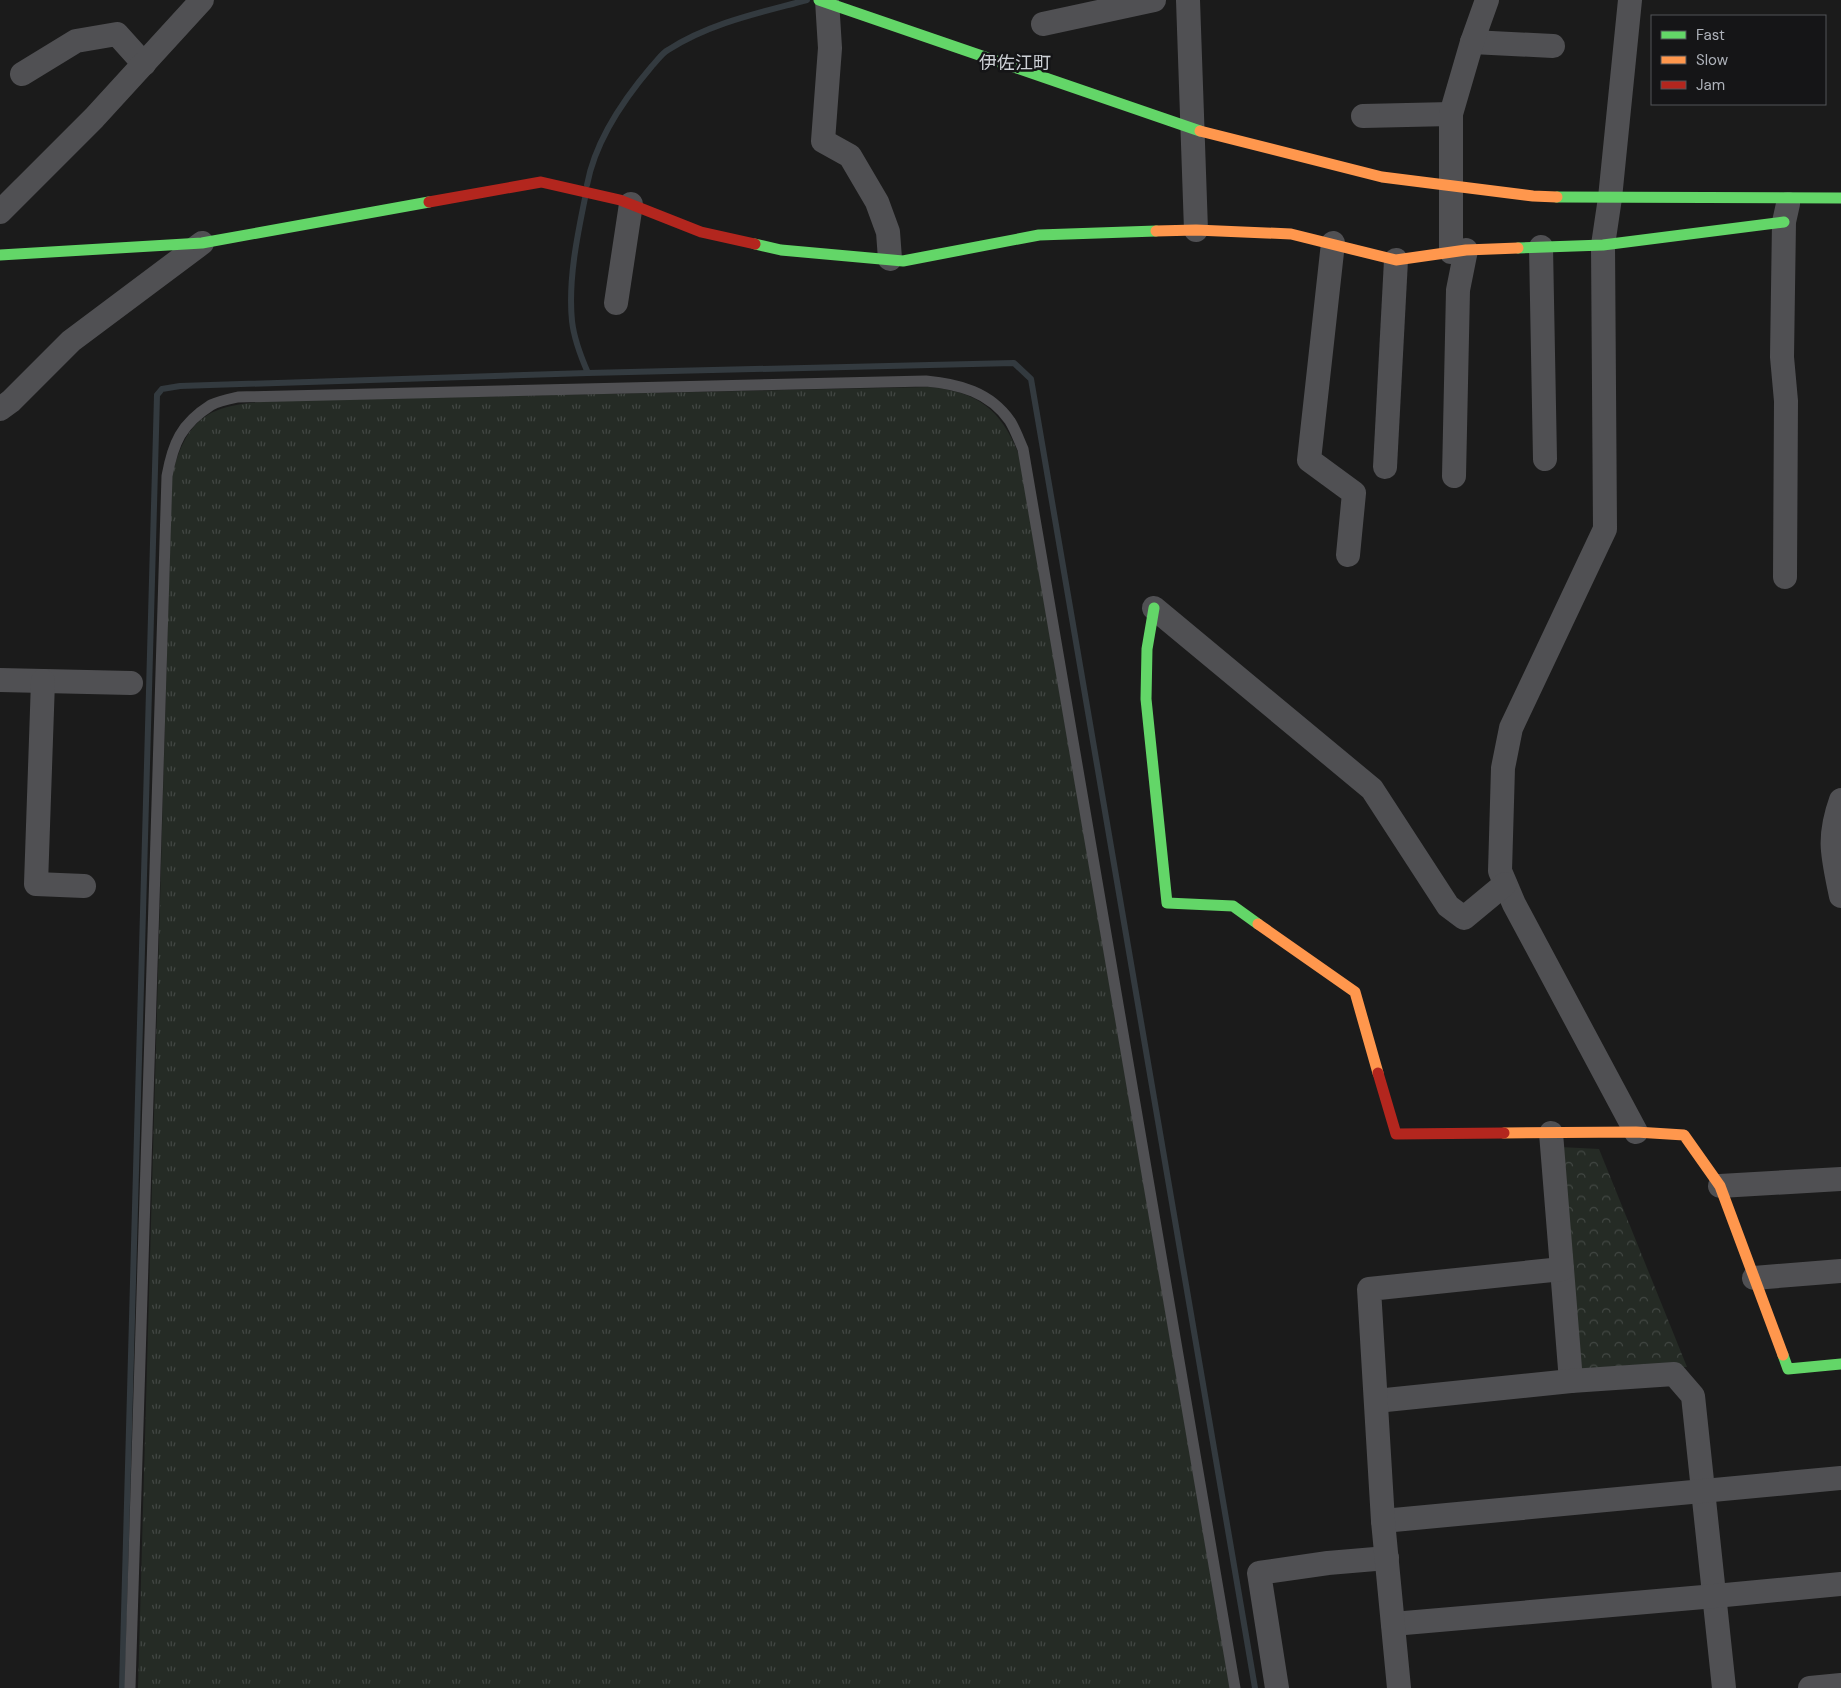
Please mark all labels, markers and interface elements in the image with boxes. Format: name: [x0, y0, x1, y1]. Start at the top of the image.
legend: [1651, 15, 1826, 105]
text: Fast: [1696, 25, 1725, 45]
text: Slow: [1696, 50, 1729, 70]
district label: 伊佐江町: [979, 51, 1051, 75]
text: Jam: [1696, 75, 1725, 95]

